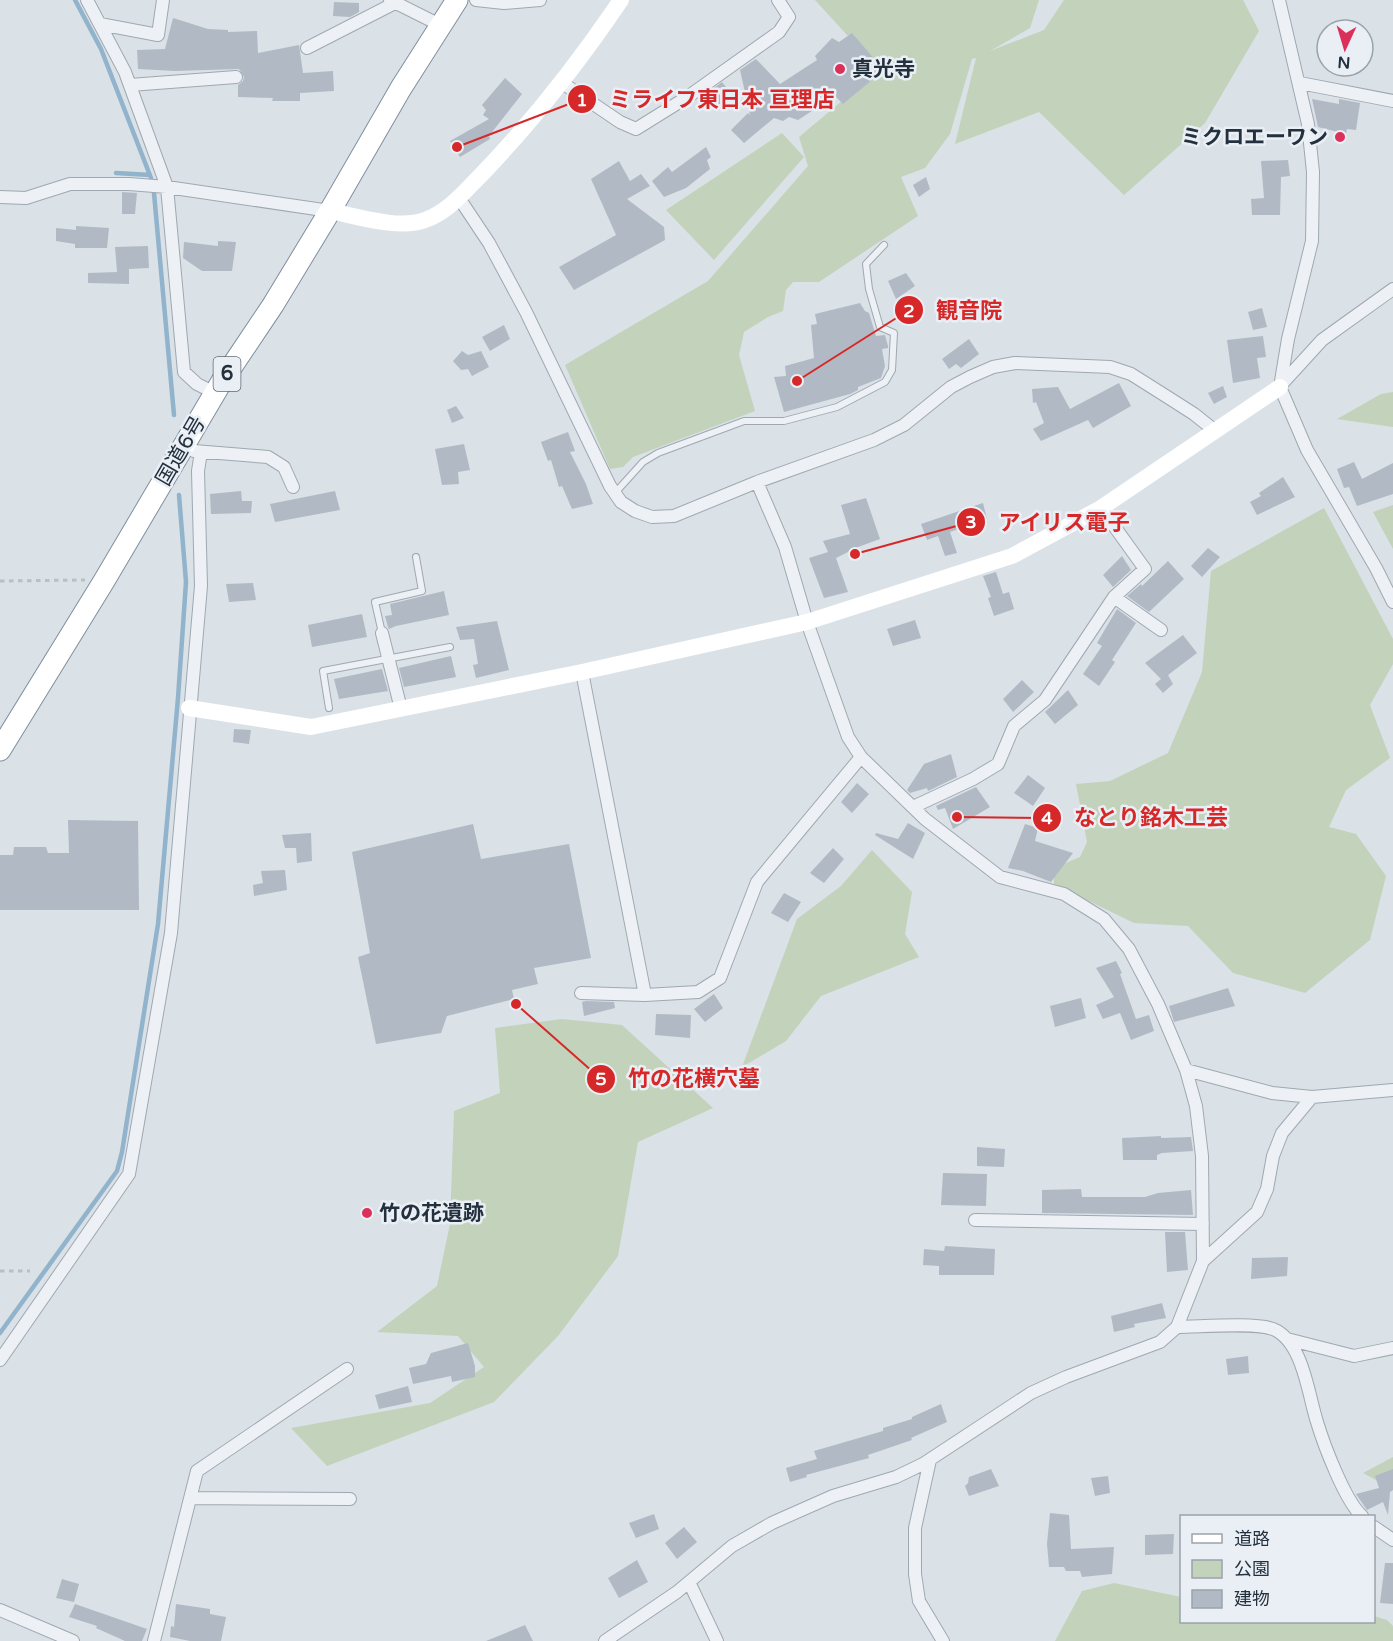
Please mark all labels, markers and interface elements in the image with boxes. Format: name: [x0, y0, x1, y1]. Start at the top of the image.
north arrow: [1315, 18, 1375, 78]
text: N: [1337, 52, 1351, 72]
place label: 真光寺: [852, 57, 915, 82]
marker: 真光寺: [833, 62, 847, 76]
callout: ミライフ東日本 亘理店: [567, 79, 847, 119]
text: ミライフ東日本 亘理店: [609, 87, 835, 113]
text: 1: [576, 89, 588, 111]
place label: ミクロエーワン: [1181, 125, 1328, 150]
marker: ミクロエーワン: [1333, 130, 1347, 144]
callout: 観音院: [894, 290, 1014, 330]
text: 観音院: [936, 298, 1002, 324]
text: 2: [903, 300, 915, 322]
road number: 6: [214, 357, 240, 391]
street label: 国道6号: [151, 412, 211, 490]
callout: アイリス電子: [956, 502, 1142, 542]
text: アイリス電子: [999, 510, 1129, 536]
text: 3: [965, 511, 977, 533]
callout: なとり銘木工芸: [1032, 798, 1240, 838]
text: なとり銘木工芸: [1074, 805, 1228, 831]
text: 4: [1041, 807, 1053, 829]
callout: 竹の花横穴墓: [586, 1059, 772, 1099]
text: 竹の花横穴墓: [628, 1066, 760, 1092]
text: 5: [595, 1068, 607, 1090]
place label: 竹の花遺跡: [379, 1201, 484, 1226]
marker: 竹の花遺跡: [360, 1206, 374, 1220]
legend: [1180, 1515, 1375, 1623]
text: 道路: [1234, 1528, 1270, 1550]
text: 公園: [1234, 1558, 1270, 1580]
text: 建物: [1234, 1588, 1270, 1610]

